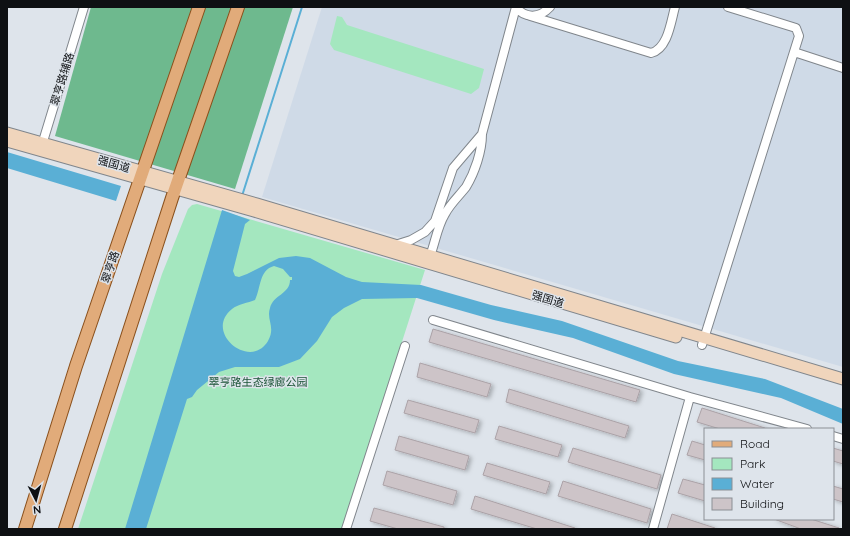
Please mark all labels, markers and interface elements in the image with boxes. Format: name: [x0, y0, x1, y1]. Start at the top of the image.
street label: 翠亨路辅路: [47, 51, 77, 107]
street label: 强国道: [96, 153, 132, 175]
street label: 翠亨路: [98, 249, 122, 285]
street label: 强国道: [530, 287, 566, 311]
park label: 翠亨路生态绿廊公园: [209, 375, 308, 389]
legend: [704, 428, 834, 520]
text: Road: [740, 436, 770, 451]
text: Park: [740, 456, 765, 471]
text: Water: [740, 476, 775, 491]
north arrow: [16, 480, 56, 520]
text: Building: [740, 496, 784, 511]
text: N: [32, 503, 42, 517]

